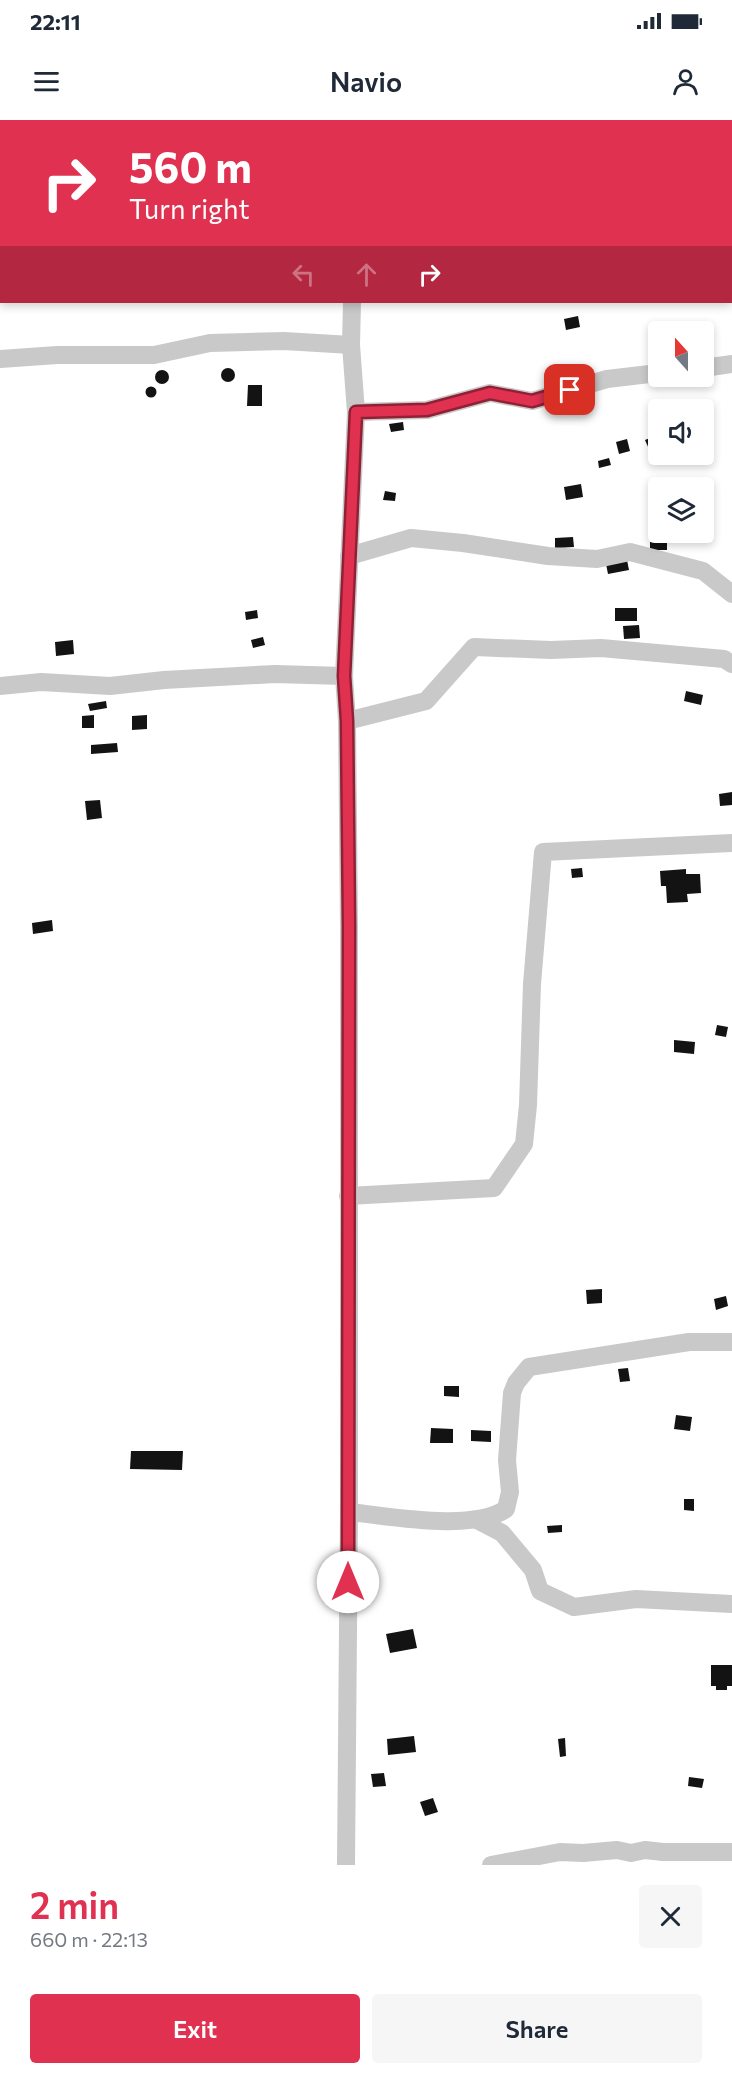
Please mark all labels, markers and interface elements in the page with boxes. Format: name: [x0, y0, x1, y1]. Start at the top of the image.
text: 22:11: [30, 8, 81, 35]
icon: menu: [30, 65, 63, 98]
text: Navio: [330, 65, 402, 98]
icon: person: [669, 65, 702, 98]
text: 560 m: [129, 140, 252, 192]
icon: right: [30, 144, 108, 222]
text: Turn right: [129, 192, 249, 225]
icon: left: [287, 258, 320, 291]
icon: ahead: [350, 258, 383, 291]
icon: right: [413, 258, 446, 291]
north arrow: [648, 321, 714, 387]
map controls: [648, 321, 714, 543]
pin: [544, 364, 595, 415]
icon: arrive: [553, 373, 586, 406]
button: sound: [648, 399, 714, 465]
button: layers: [648, 477, 714, 543]
position arrow: [316, 1550, 380, 1614]
text: 2 min: [30, 1882, 119, 1926]
button: close: [639, 1885, 702, 1948]
text: 660 m · 22:13: [30, 1927, 148, 1951]
button: Exit: [30, 1994, 360, 2063]
button: Share: [372, 1994, 702, 2063]

